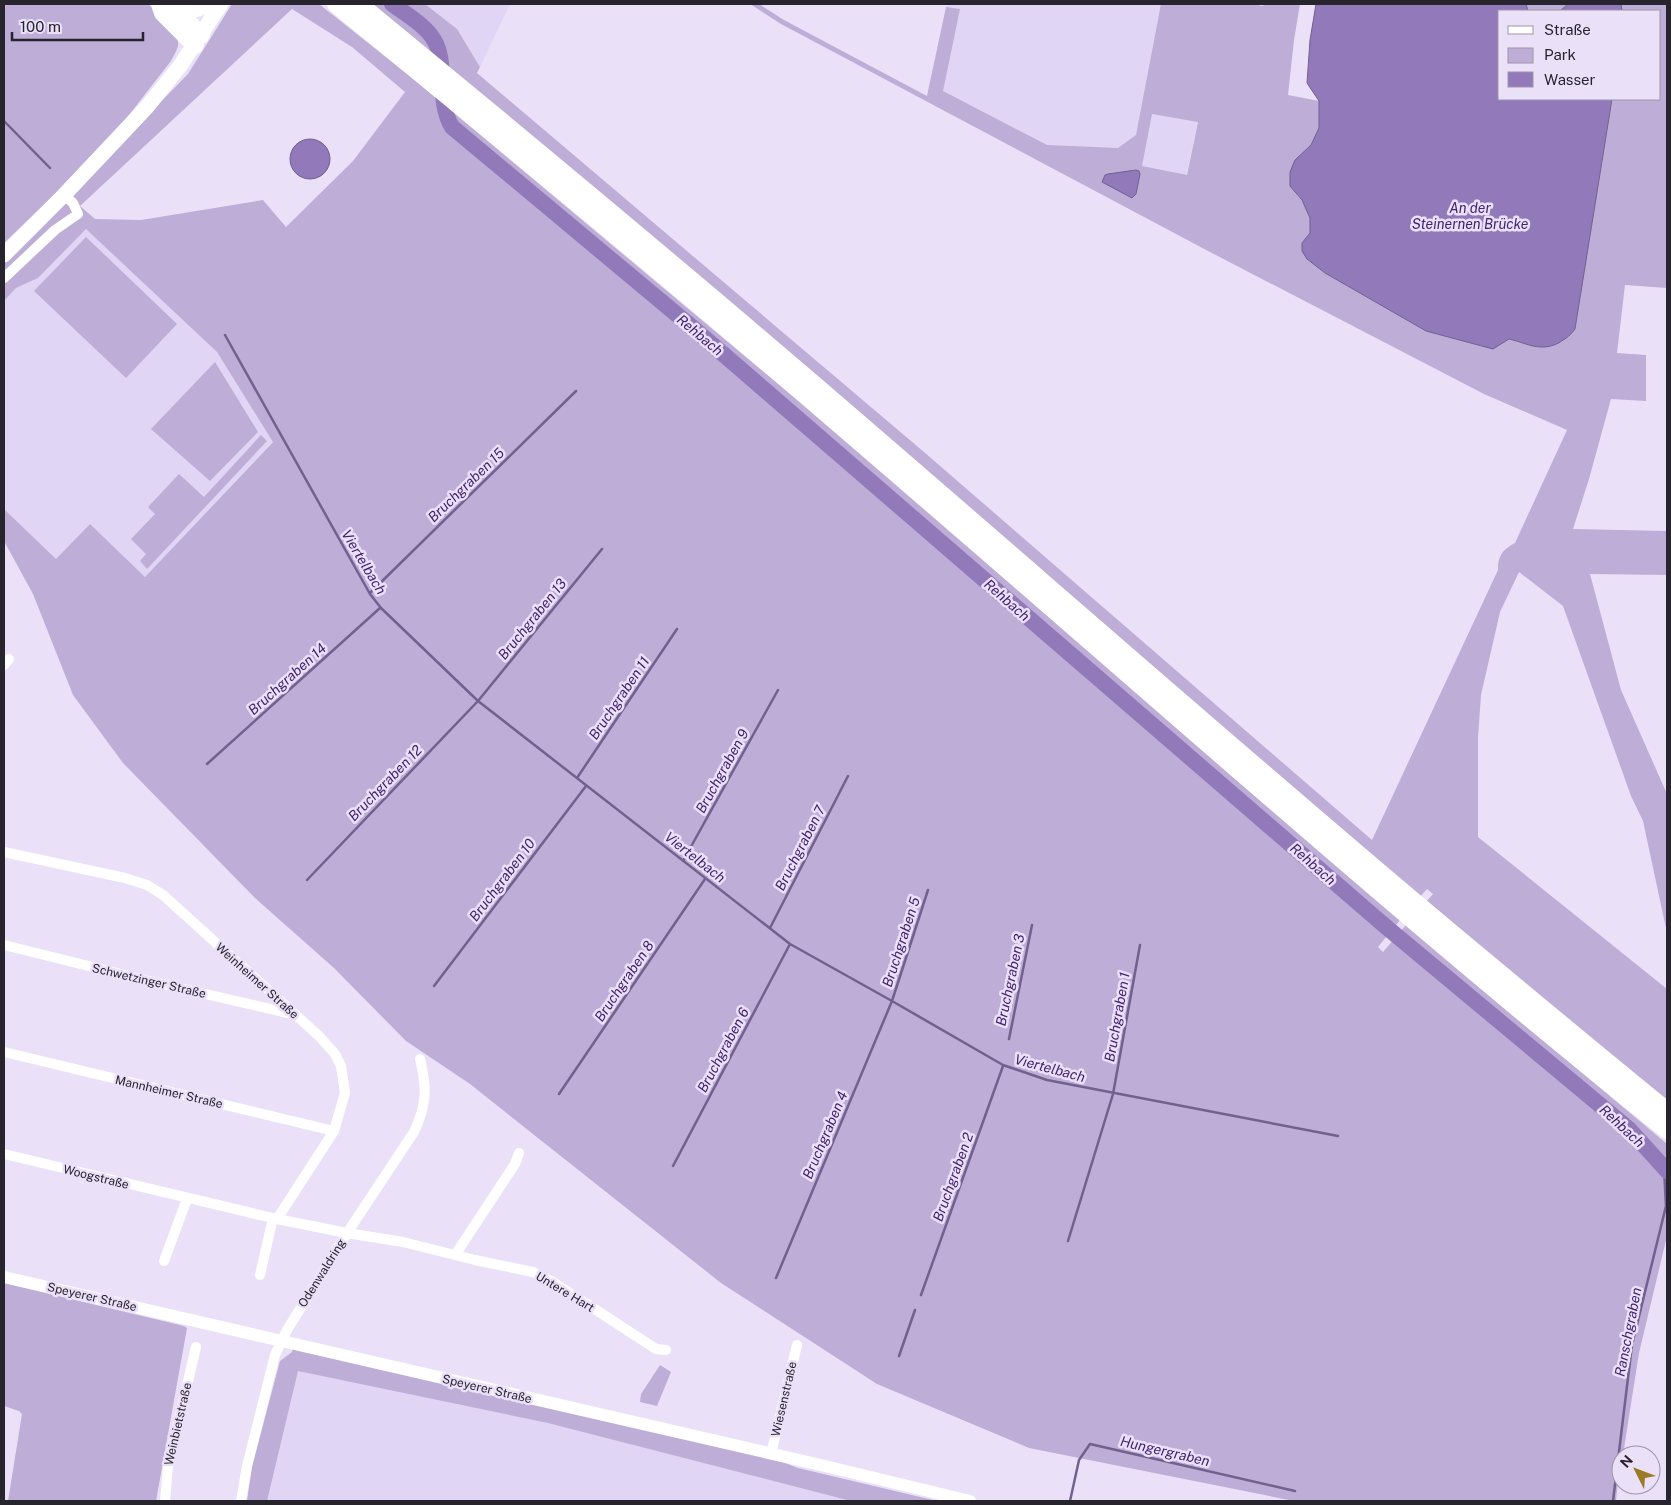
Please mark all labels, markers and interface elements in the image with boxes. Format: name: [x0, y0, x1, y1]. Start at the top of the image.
scale bar: [12, 10, 144, 42]
legend: [1498, 10, 1661, 100]
text: 100 m: [20, 18, 61, 35]
text: Straße: [1544, 21, 1591, 38]
text: Park: [1544, 46, 1576, 63]
text: Wasser: [1544, 71, 1596, 88]
water label: An der Steinernen Brücke: [1412, 200, 1529, 232]
water label: Rehbach: [674, 311, 726, 359]
water label: Bruchgraben 15: [425, 445, 508, 525]
water label: Viertelbach: [338, 527, 390, 597]
water label: Bruchgraben 13: [495, 575, 570, 663]
water label: Rehbach: [981, 576, 1033, 624]
water label: Bruchgraben 14: [245, 640, 329, 718]
water label: Bruchgraben 11: [585, 654, 653, 742]
water label: Bruchgraben 9: [692, 726, 752, 816]
water label: Bruchgraben 12: [345, 742, 425, 824]
water label: Bruchgraben 7: [772, 802, 829, 893]
water label: Viertelbach: [662, 828, 729, 886]
water label: Bruchgraben 10: [466, 835, 539, 924]
water label: Rehbach: [1287, 840, 1339, 888]
water label: Bruchgraben 5: [879, 895, 923, 989]
water label: Bruchgraben 3: [992, 932, 1028, 1027]
water label: Bruchgraben 8: [591, 937, 657, 1024]
street label: Weinheimer Straße: [213, 940, 301, 1022]
street label: Schwetzinger Straße: [91, 961, 208, 1001]
water label: Bruchgraben 1: [1101, 971, 1133, 1063]
water label: Bruchgraben 6: [694, 1004, 752, 1095]
water label: Viertelbach: [1013, 1051, 1087, 1085]
street label: Mannheimer Straße: [114, 1073, 224, 1111]
water label: Bruchgraben 4: [799, 1089, 851, 1181]
water label: Rehbach: [1596, 1101, 1648, 1151]
water label: Bruchgraben 2: [930, 1131, 976, 1223]
street label: Woogstraße: [62, 1162, 131, 1192]
street label: Odenwaldring: [295, 1236, 349, 1310]
street label: Untere Hart: [533, 1269, 597, 1315]
street label: Speyerer Straße: [46, 1280, 138, 1314]
water label: Ranschgraben: [1612, 1286, 1645, 1378]
street label: Wiesenstraße: [769, 1360, 799, 1438]
street label: Speyerer Straße: [441, 1372, 533, 1406]
street label: Weinbietstraße: [162, 1381, 194, 1467]
water label: Hungergraben: [1119, 1433, 1211, 1469]
north arrow: [1611, 1445, 1661, 1495]
text: N: [1617, 1452, 1636, 1471]

